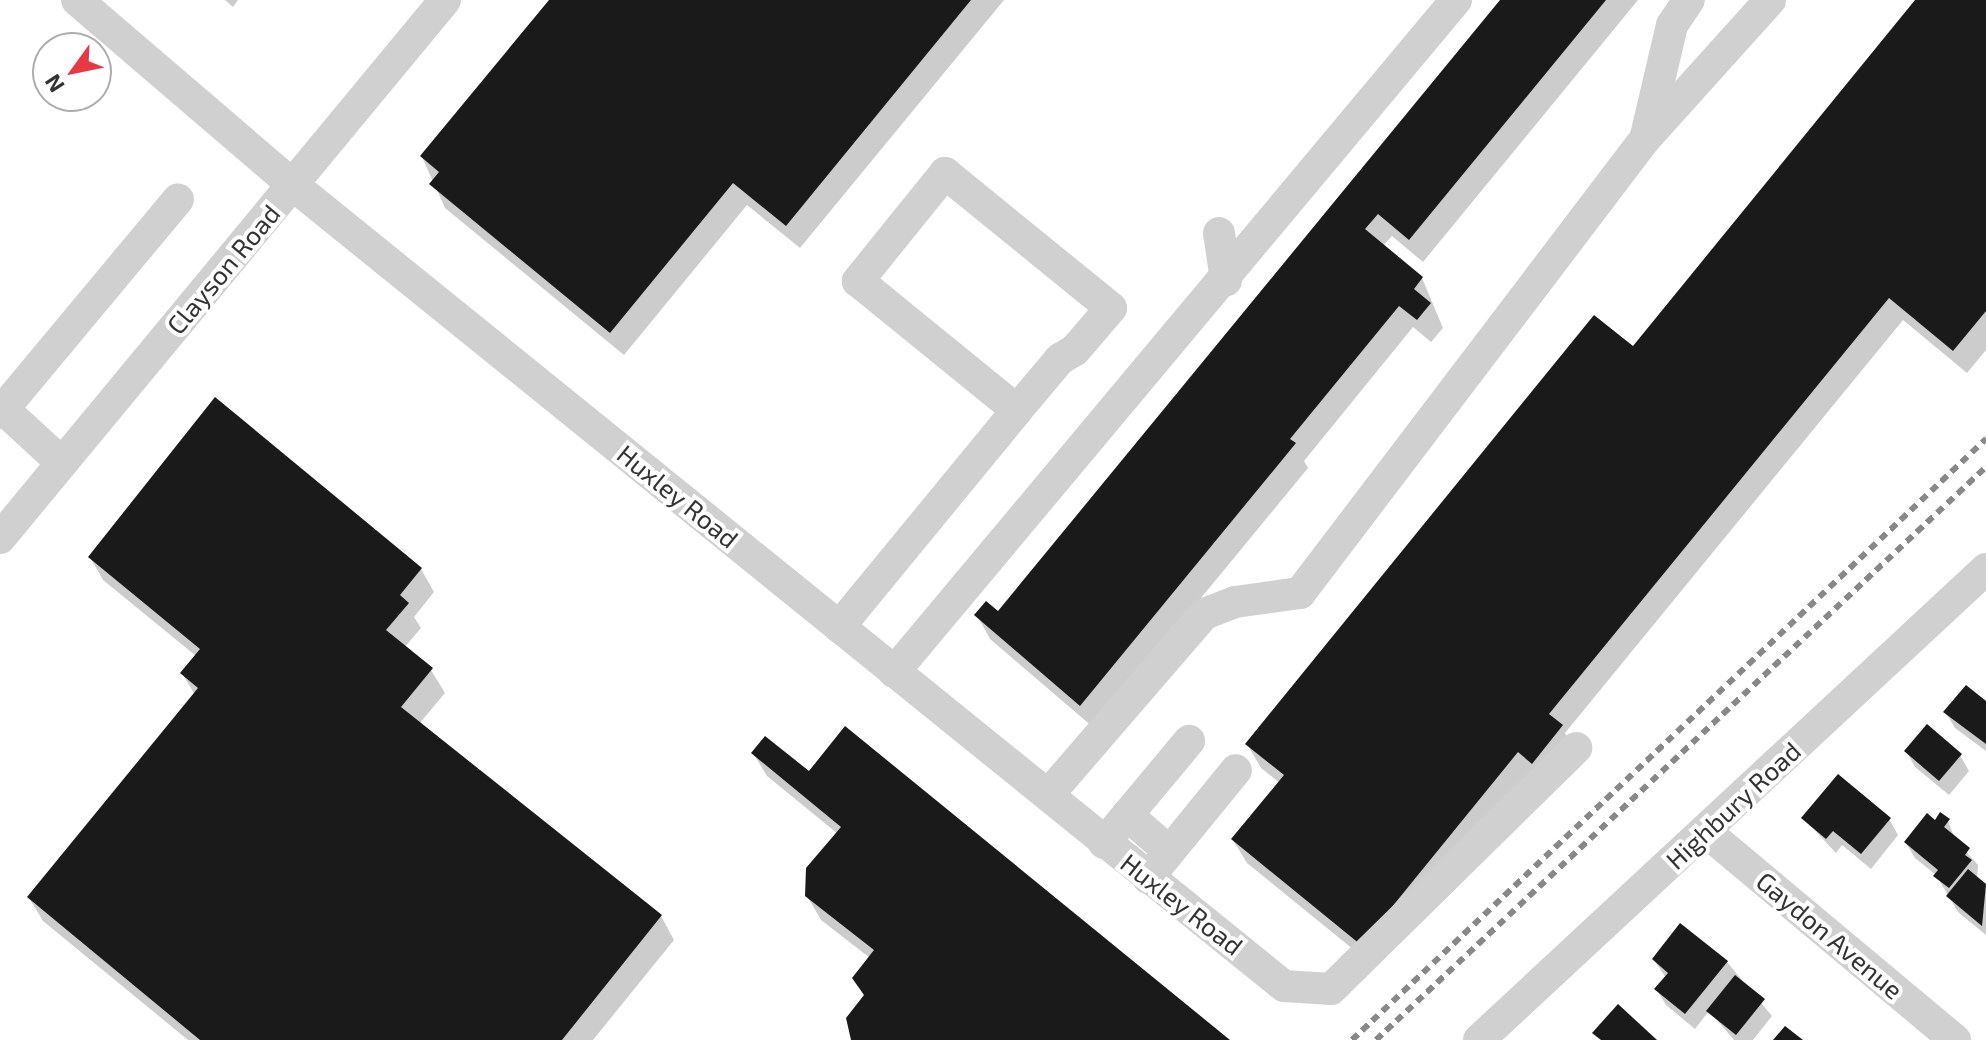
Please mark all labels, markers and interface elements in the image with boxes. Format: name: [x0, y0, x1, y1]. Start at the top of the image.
north arrow: [32, 32, 112, 112]
text: N: [38, 70, 69, 98]
street label: Clayson Road: [160, 198, 286, 340]
street label: Huxley Road: [611, 438, 745, 554]
street label: Highbury Road: [1659, 735, 1807, 875]
street label: Huxley Road: [1114, 846, 1250, 962]
street label: Gaydon Avenue: [1750, 865, 1910, 1005]

